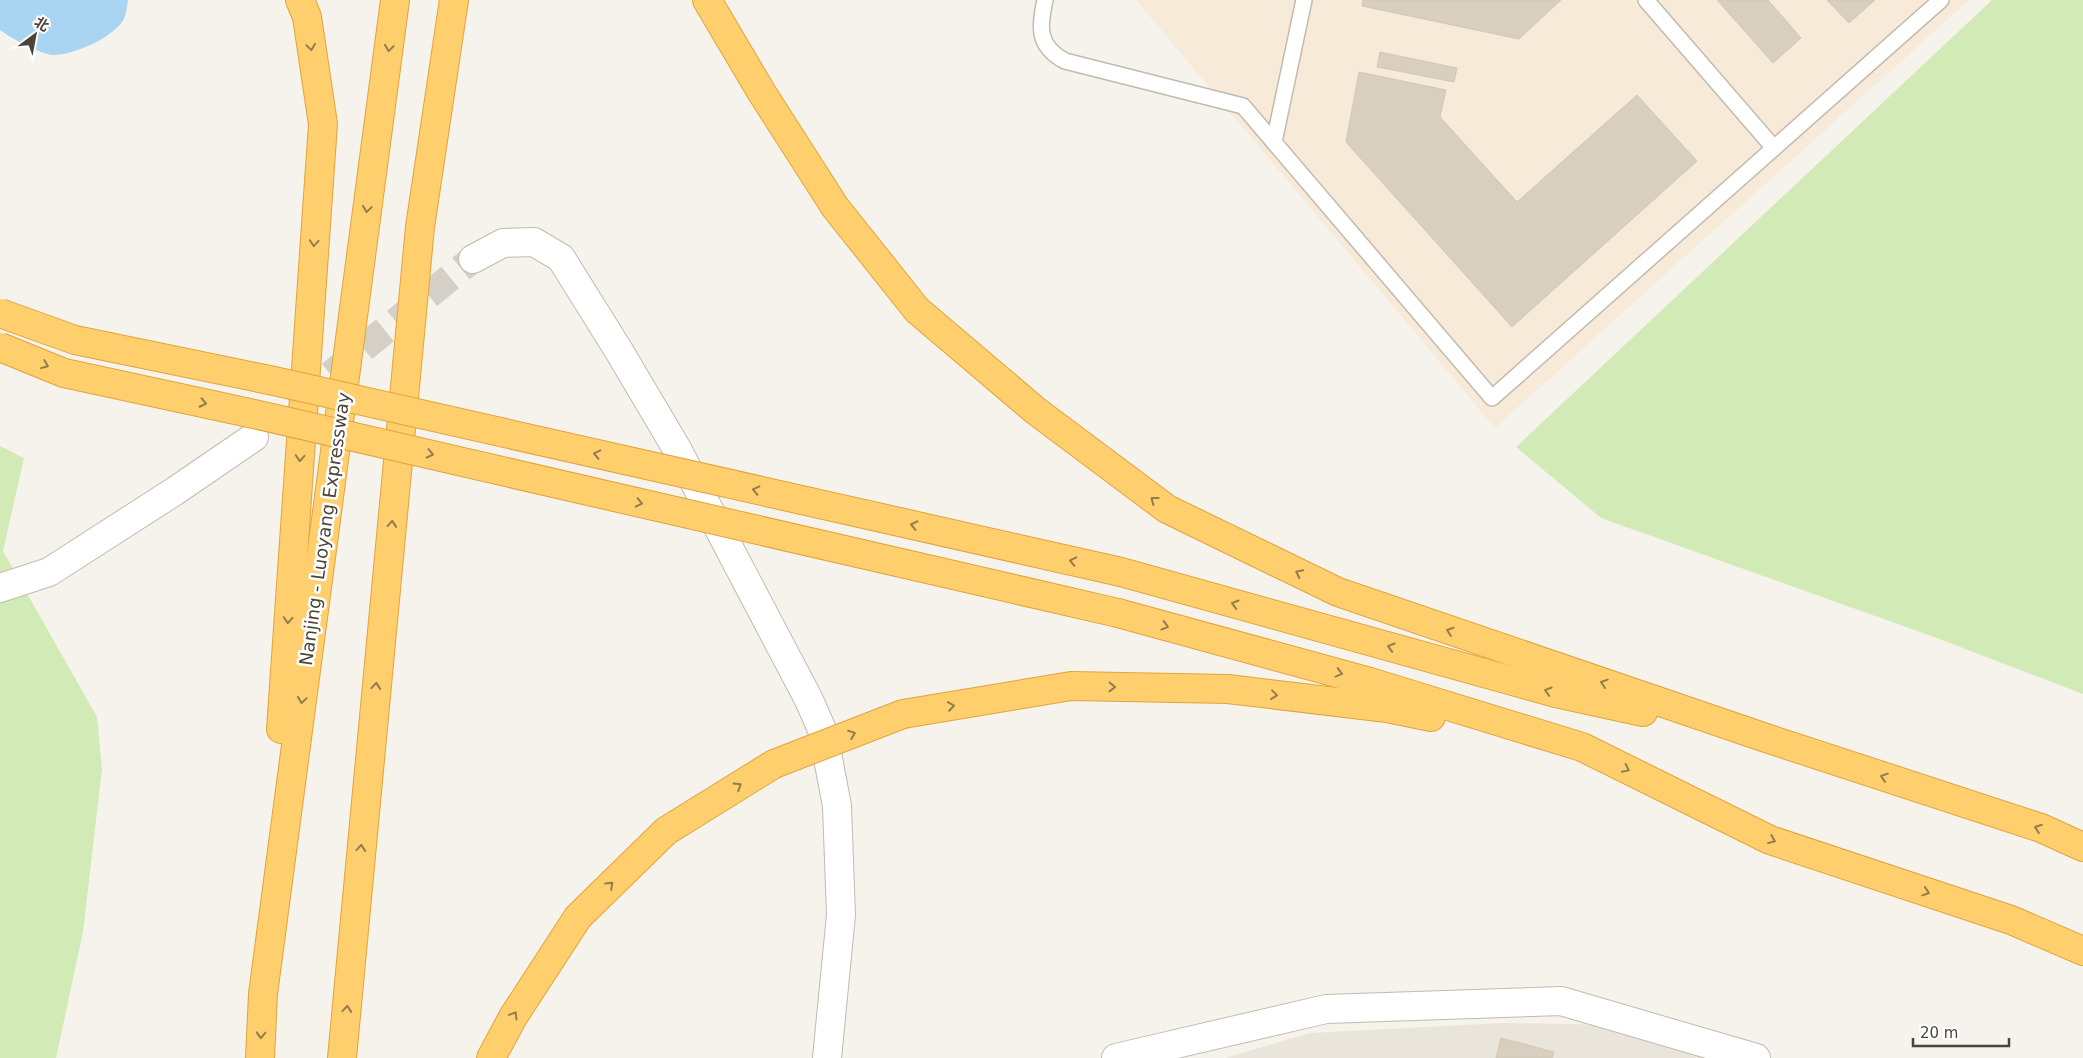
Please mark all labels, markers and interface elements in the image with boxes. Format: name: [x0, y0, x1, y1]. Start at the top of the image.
north arrow: [10, 10, 60, 60]
text: 北: [32, 13, 52, 34]
one-way arrow: [305, 43, 316, 51]
one-way arrow: [384, 45, 395, 53]
one-way arrow: [362, 206, 373, 214]
one-way arrow: [309, 240, 320, 248]
one-way arrow: [40, 359, 49, 369]
street label: Nanjing - Luoyang Expressway: [295, 391, 354, 667]
one-way arrow: [199, 397, 208, 407]
one-way arrow: [425, 448, 434, 459]
one-way arrow: [593, 449, 602, 460]
one-way arrow: [294, 454, 305, 462]
one-way arrow: [751, 485, 760, 495]
one-way arrow: [635, 497, 644, 508]
one-way arrow: [1151, 497, 1160, 505]
one-way arrow: [386, 520, 397, 528]
one-way arrow: [910, 520, 919, 531]
one-way arrow: [1068, 556, 1077, 567]
one-way arrow: [1295, 569, 1304, 579]
one-way arrow: [1231, 599, 1239, 609]
one-way arrow: [283, 616, 294, 624]
one-way arrow: [1161, 620, 1170, 631]
one-way arrow: [1447, 626, 1455, 636]
one-way arrow: [1387, 642, 1396, 653]
one-way arrow: [1334, 668, 1342, 678]
one-way arrow: [1601, 679, 1609, 689]
one-way arrow: [370, 682, 381, 690]
one-way arrow: [1108, 682, 1116, 692]
one-way arrow: [1544, 686, 1552, 696]
one-way arrow: [1270, 689, 1278, 700]
one-way arrow: [297, 696, 308, 704]
one-way arrow: [947, 701, 955, 712]
one-way arrow: [847, 730, 855, 740]
one-way arrow: [1621, 763, 1630, 773]
one-way arrow: [1880, 772, 1889, 782]
one-way arrow: [733, 783, 742, 793]
one-way arrow: [2034, 824, 2043, 834]
one-way arrow: [1767, 834, 1776, 844]
one-way arrow: [355, 843, 366, 851]
one-way arrow: [605, 882, 614, 891]
one-way arrow: [1921, 886, 1930, 896]
one-way arrow: [341, 1005, 352, 1013]
one-way arrow: [508, 1012, 518, 1021]
scale bar: [1913, 1016, 2009, 1048]
text: 20 m: [1920, 1024, 1958, 1042]
one-way arrow: [255, 1031, 266, 1039]

